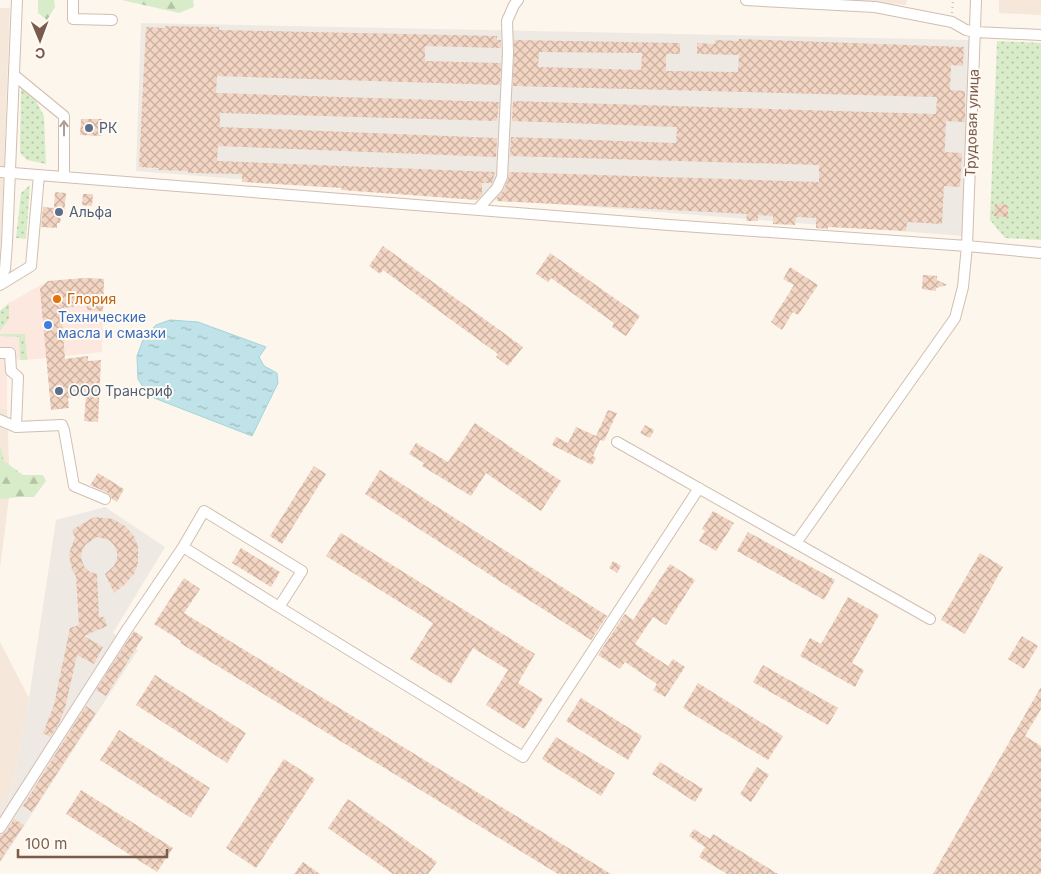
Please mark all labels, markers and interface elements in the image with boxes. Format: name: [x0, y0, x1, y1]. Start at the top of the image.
north arrow: [15, 15, 65, 65]
text: С: [35, 45, 46, 62]
street label: Трудовая улица: [961, 69, 982, 177]
place label: РК: [99, 119, 118, 136]
one-way arrow: [59, 120, 69, 136]
marker: РК: [83, 122, 95, 134]
place label: Альфа: [69, 203, 112, 220]
marker: Альфа: [53, 206, 65, 218]
place label: Глория: [67, 290, 116, 307]
marker: Глория: [51, 293, 63, 305]
place label: Технические масла и смазки: [58, 308, 166, 341]
marker: Технические масла и смазки: [42, 319, 54, 331]
place label: ООО Трансриф: [69, 382, 173, 399]
marker: ООО Трансриф: [53, 385, 65, 397]
scale bar: [18, 826, 166, 858]
text: 100 m: [25, 834, 67, 853]

